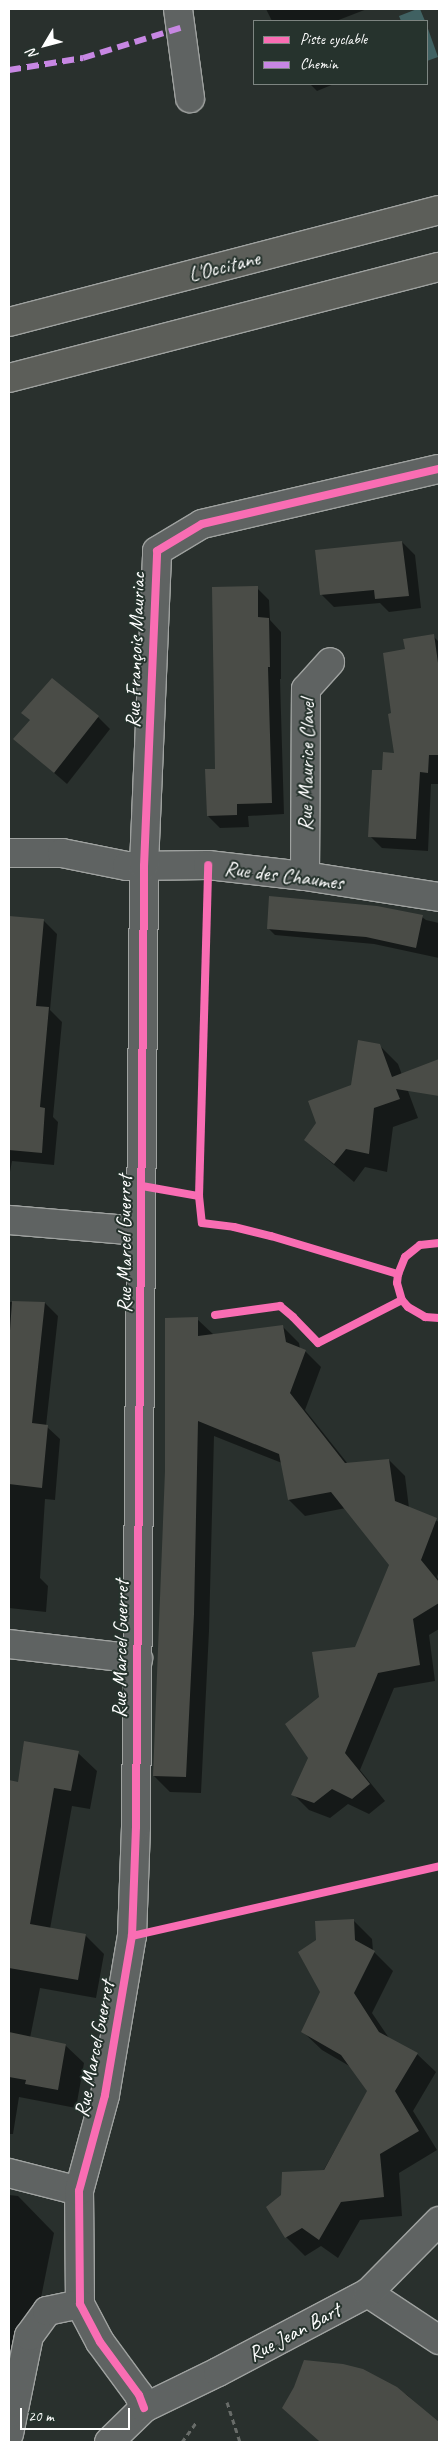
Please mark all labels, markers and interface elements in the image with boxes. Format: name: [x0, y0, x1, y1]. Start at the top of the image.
north arrow: [20, 20, 70, 70]
legend: [253, 20, 428, 85]
text: Piste cyclable: [300, 30, 367, 49]
text: N: [23, 46, 42, 63]
text: Chemin: [300, 55, 338, 74]
street label: L'Occitane: [186, 245, 262, 287]
street label: Rue François Mauriac: [120, 571, 150, 729]
street label: Rue Maurice Clavel: [292, 698, 320, 832]
street label: Rue des Chaumes: [222, 855, 346, 895]
street label: Rue Marcel Guerret: [111, 1175, 137, 1313]
street label: Rue Marcel Guerret: [106, 1579, 134, 1719]
street label: Rue Marcel Guerret: [68, 1979, 120, 2119]
street label: Rue Jean Bart: [244, 2297, 344, 2367]
scale bar: [22, 2398, 132, 2430]
text: 20 m: [28, 2407, 54, 2426]

